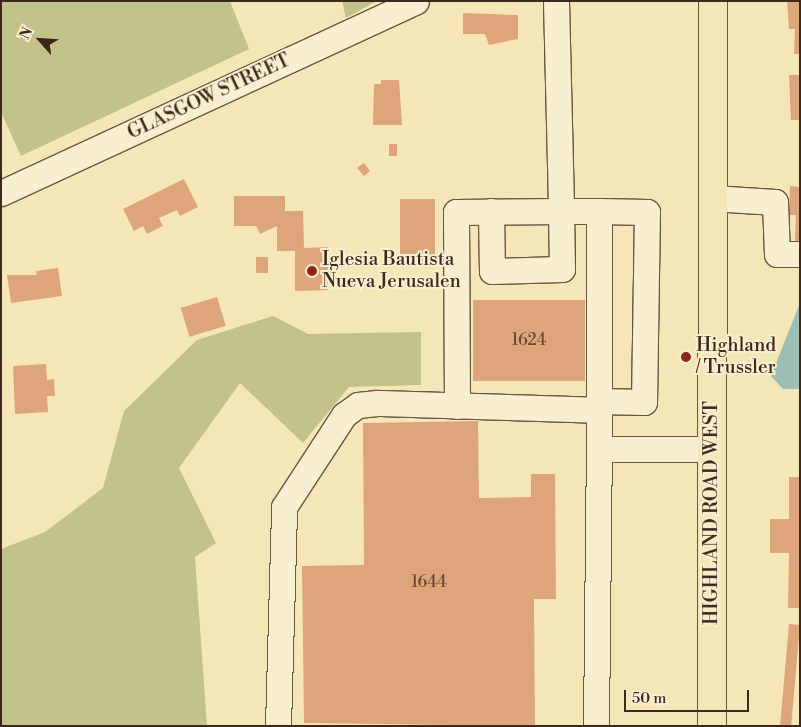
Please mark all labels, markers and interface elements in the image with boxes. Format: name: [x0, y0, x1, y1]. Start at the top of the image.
north arrow: [15, 15, 65, 65]
text: N: [16, 25, 37, 42]
street label: GLASGOW STREET: [124, 49, 294, 145]
place label: Iglesia Bautista Nueva Jerusalen: [322, 249, 461, 293]
marker: Iglesia Bautista Nueva Jerusalen: [306, 265, 318, 277]
house number: 1624: [512, 330, 546, 350]
place label: Highland / Trussler: [696, 335, 776, 379]
marker: Highland / Trussler: [680, 351, 692, 363]
street label: HIGHLAND ROAD WEST: [701, 401, 723, 625]
house number: 1644: [411, 572, 447, 592]
scale bar: [626, 680, 751, 712]
text: 50 m: [632, 689, 666, 708]

